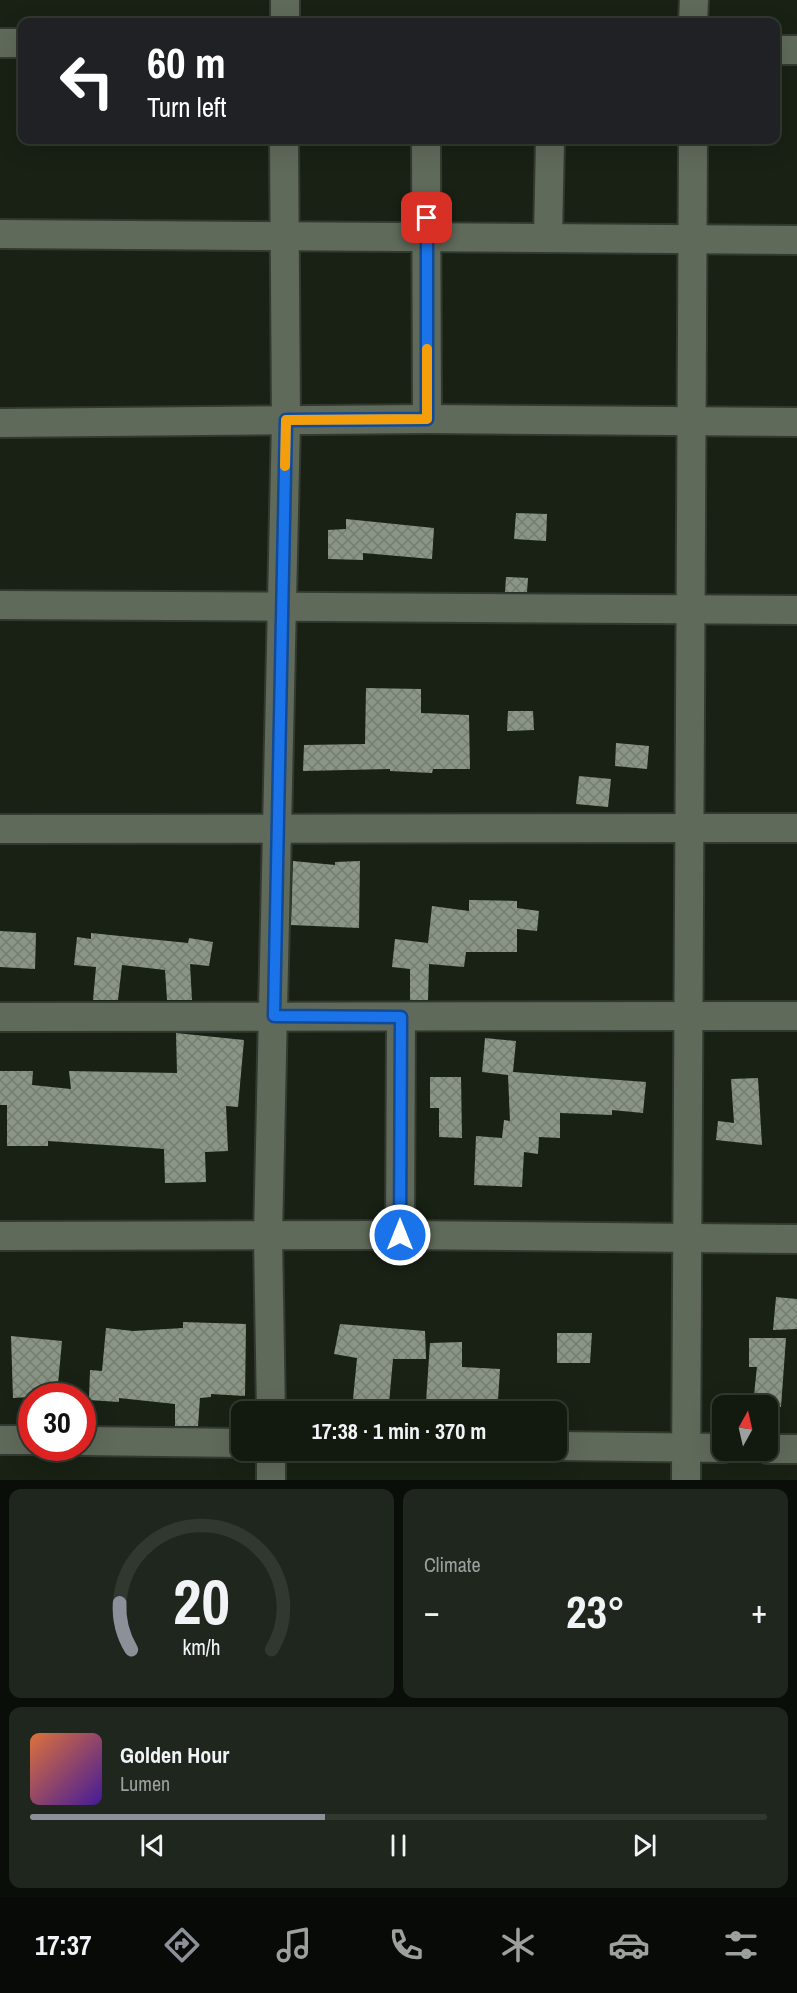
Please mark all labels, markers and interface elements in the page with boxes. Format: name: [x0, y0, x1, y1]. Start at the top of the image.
text: 60 m: [147, 35, 226, 91]
icon: left: [48, 42, 126, 120]
text: Turn left: [147, 89, 226, 125]
pin: [401, 192, 452, 243]
icon: arrive: [410, 201, 443, 234]
position arrow: [368, 1203, 432, 1267]
speed limit sign: 30: [18, 1383, 96, 1461]
north arrow: [712, 1395, 778, 1461]
map controls: [712, 1395, 778, 1461]
text: 17:38 · 1 min · 370 m: [312, 1416, 486, 1446]
text: Climate: [424, 1551, 481, 1578]
text: 20: [173, 1559, 230, 1643]
text: 23°: [566, 1581, 625, 1642]
text: −: [424, 1589, 440, 1633]
text: +: [751, 1589, 767, 1633]
text: km/h: [182, 1634, 221, 1663]
text: Golden Hour: [120, 1740, 229, 1770]
text: Lumen: [120, 1770, 170, 1797]
icon: previous: [136, 1829, 169, 1862]
icon: pause: [382, 1829, 415, 1862]
icon: next: [628, 1829, 661, 1862]
icon: directions: [161, 1924, 203, 1966]
icon: music: [273, 1924, 315, 1966]
icon: phone: [385, 1924, 427, 1966]
icon: climate: [497, 1924, 539, 1966]
icon: car: [608, 1924, 650, 1966]
icon: filters: [720, 1924, 762, 1966]
text: 17:37: [35, 1927, 92, 1963]

